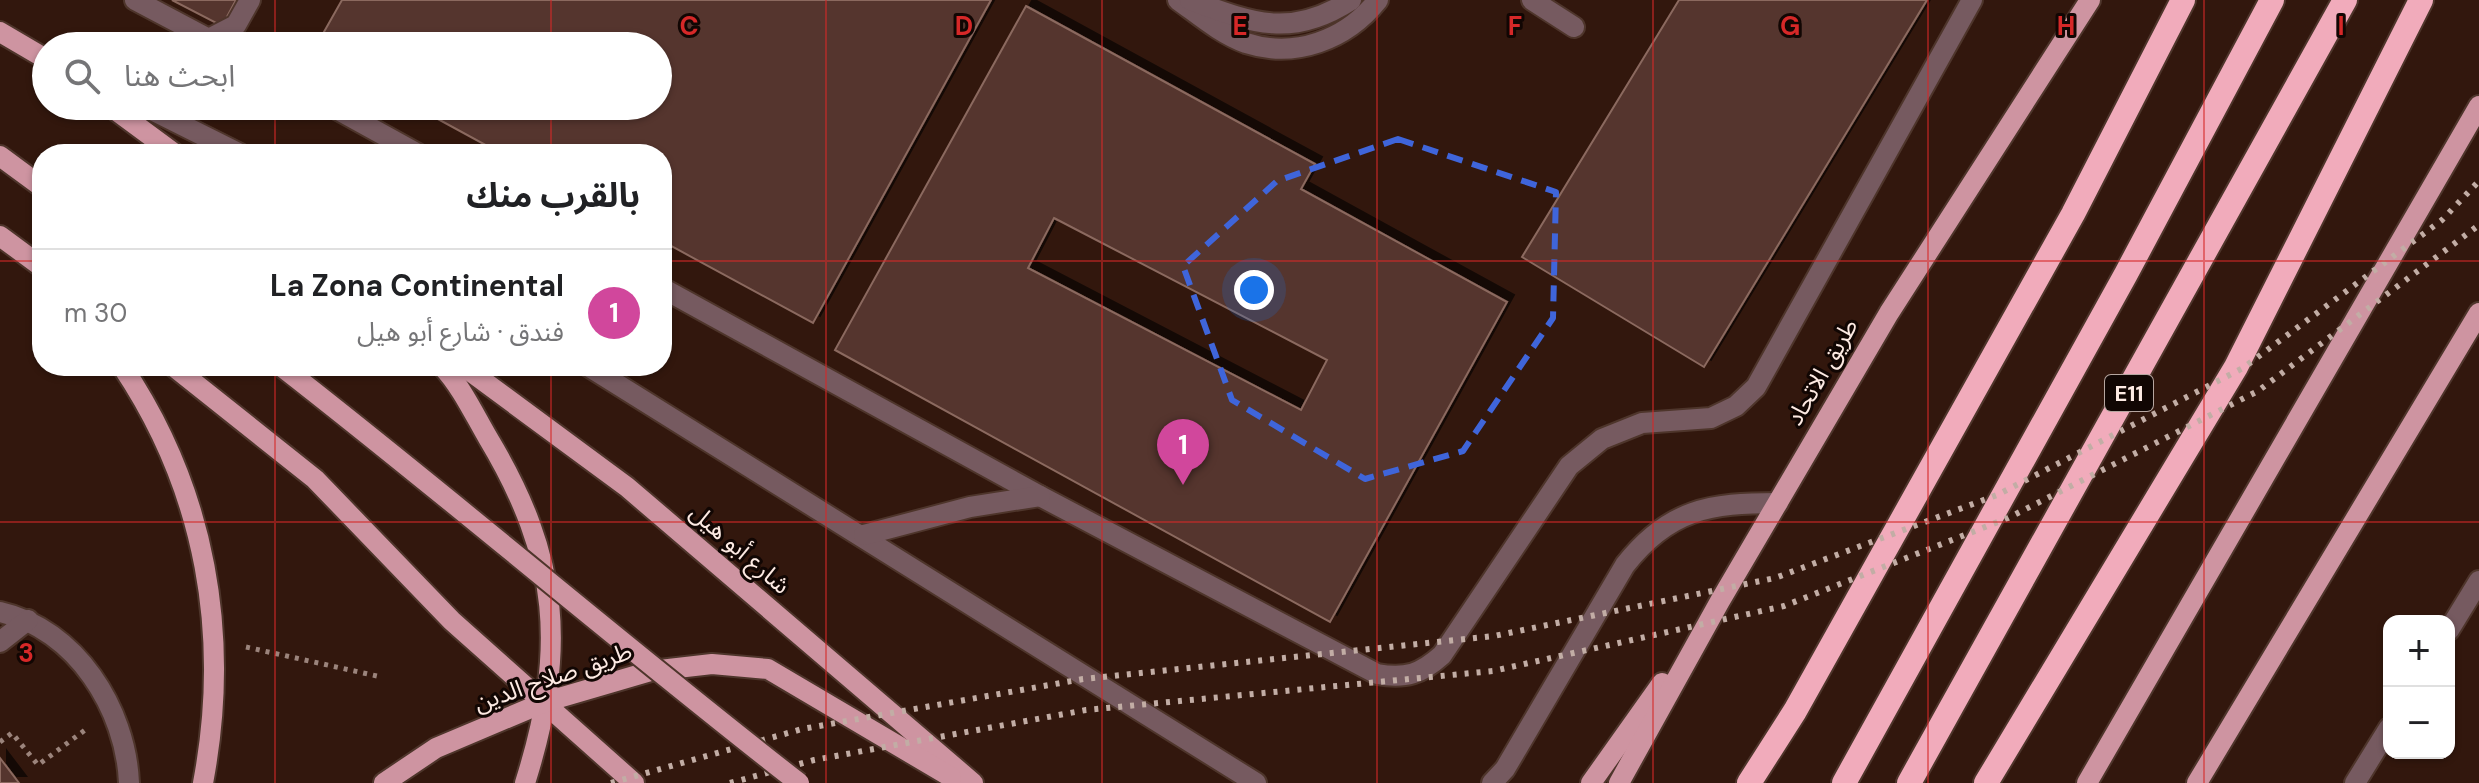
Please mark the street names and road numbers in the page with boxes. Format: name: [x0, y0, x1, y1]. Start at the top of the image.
street label: طريق الاتحاد: [1779, 313, 1865, 431]
road number: E11: [2105, 375, 2153, 411]
street label: شارع أبو هيل: [682, 496, 797, 602]
street label: طريق صلاح الدين: [470, 635, 637, 720]

